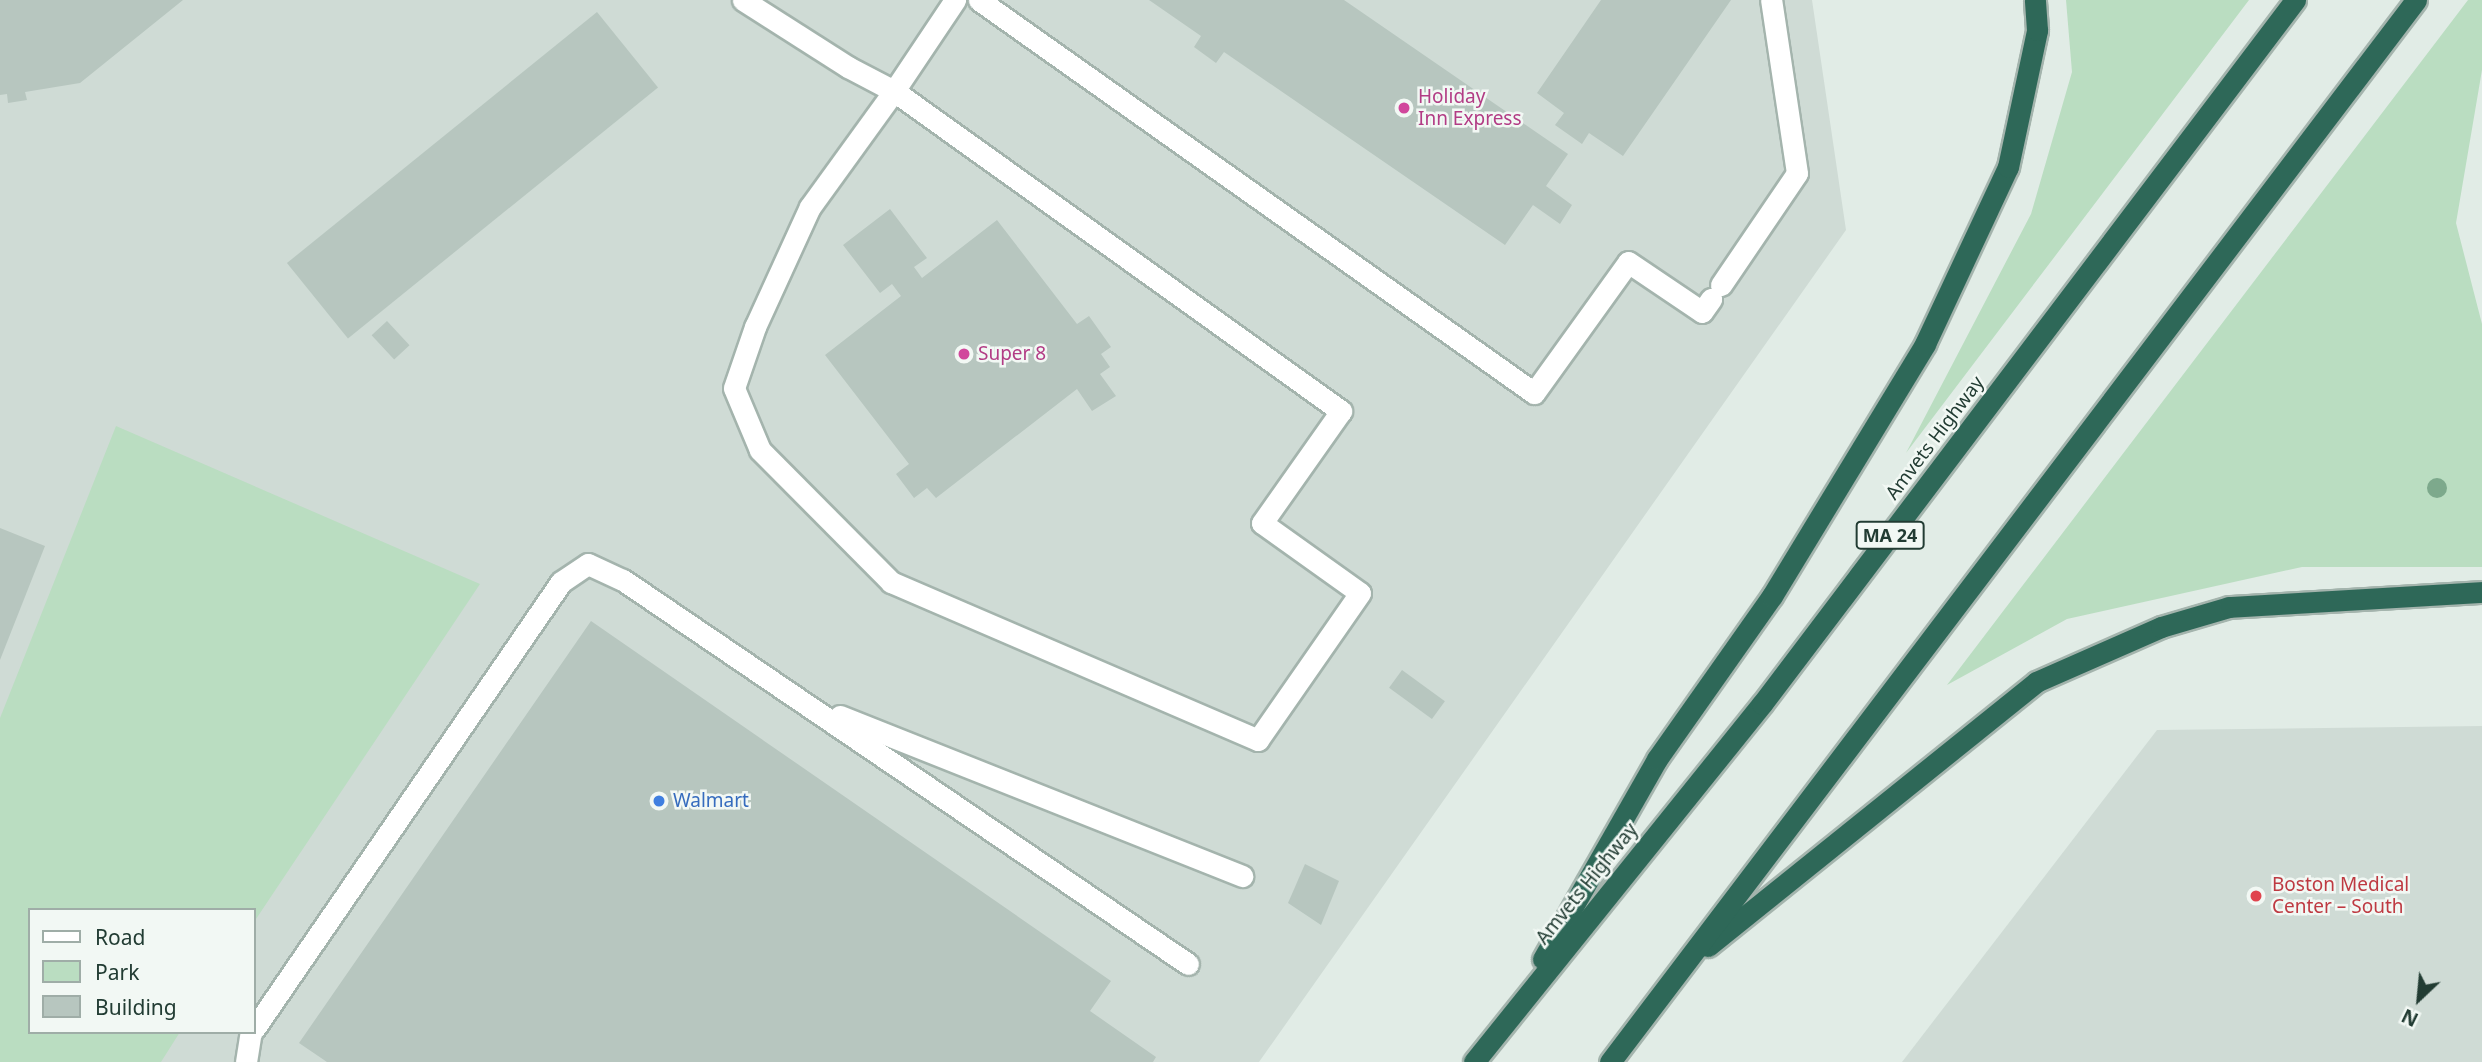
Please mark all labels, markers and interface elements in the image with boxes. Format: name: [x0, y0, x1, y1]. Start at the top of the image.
place label: Holiday Inn Express: [1418, 86, 1522, 130]
marker: Holiday Inn Express: [1396, 100, 1412, 116]
place label: Super 8: [978, 343, 1046, 365]
marker: Super 8: [956, 346, 972, 362]
street label: Amvets Highway: [1881, 372, 1989, 504]
road number: MA 24: [1855, 520, 1925, 550]
place label: Walmart: [673, 790, 749, 812]
marker: Walmart: [651, 793, 667, 809]
street label: Amvets Highway: [1531, 819, 1643, 949]
place label: Boston Medical Center – South: [2272, 874, 2409, 918]
marker: Boston Medical Center – South: [2246, 886, 2266, 906]
legend: [28, 908, 256, 1034]
text: Road: [95, 923, 145, 951]
text: Park: [95, 958, 139, 986]
north arrow: [2384, 964, 2454, 1034]
text: Building: [95, 993, 177, 1021]
text: N: [2397, 1003, 2422, 1033]

